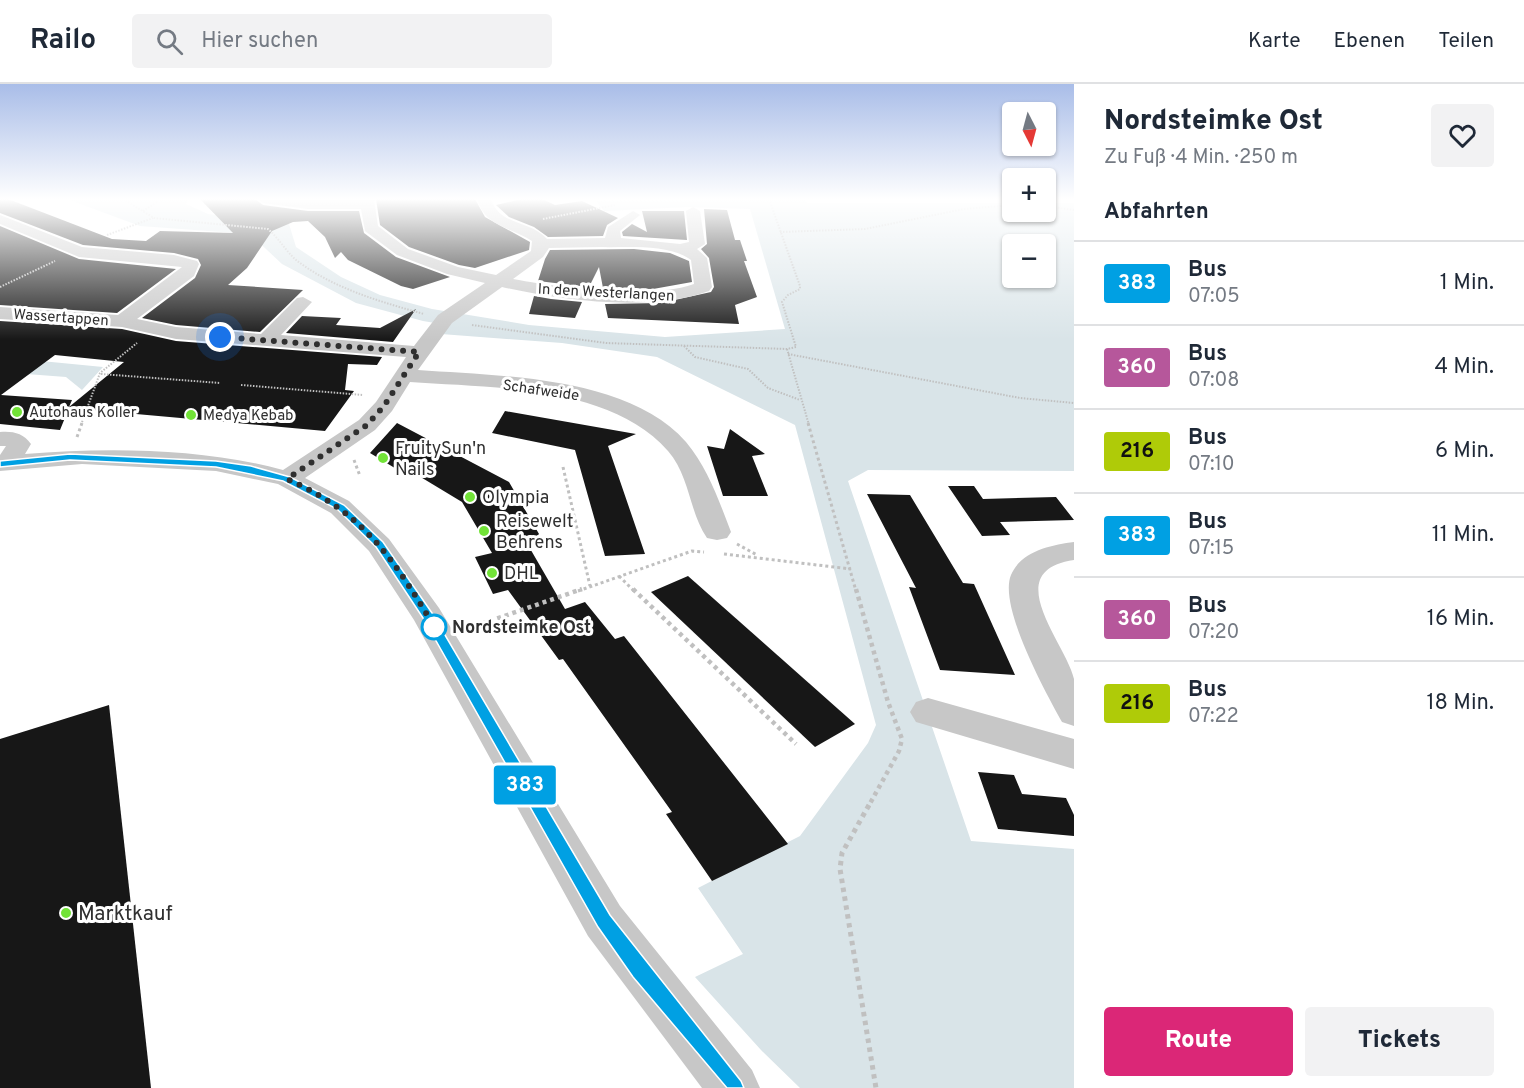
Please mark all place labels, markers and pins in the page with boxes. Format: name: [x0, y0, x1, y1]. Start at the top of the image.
place label: Autohaus Koller: [29, 404, 137, 423]
marker: Autohaus Koller: [10, 405, 24, 419]
place label: Medya Kebab: [203, 407, 293, 426]
marker: Medya Kebab: [184, 408, 198, 422]
place label: FruitySun'n Nails: [395, 438, 486, 482]
marker: FruitySun'n Nails: [376, 451, 390, 465]
place label: Olympia: [482, 487, 549, 510]
marker: Olympia: [463, 490, 477, 504]
place label: Reisewelt Behrens: [496, 511, 573, 555]
marker: Reisewelt Behrens: [477, 524, 491, 538]
place label: DHL: [504, 563, 539, 586]
marker: DHL: [485, 566, 499, 580]
marker: Nordsteimke Ost: [421, 614, 447, 640]
place label: Nordsteimke Ost: [452, 617, 591, 640]
place label: Marktkauf: [78, 901, 173, 928]
marker: Marktkauf: [59, 906, 73, 920]

